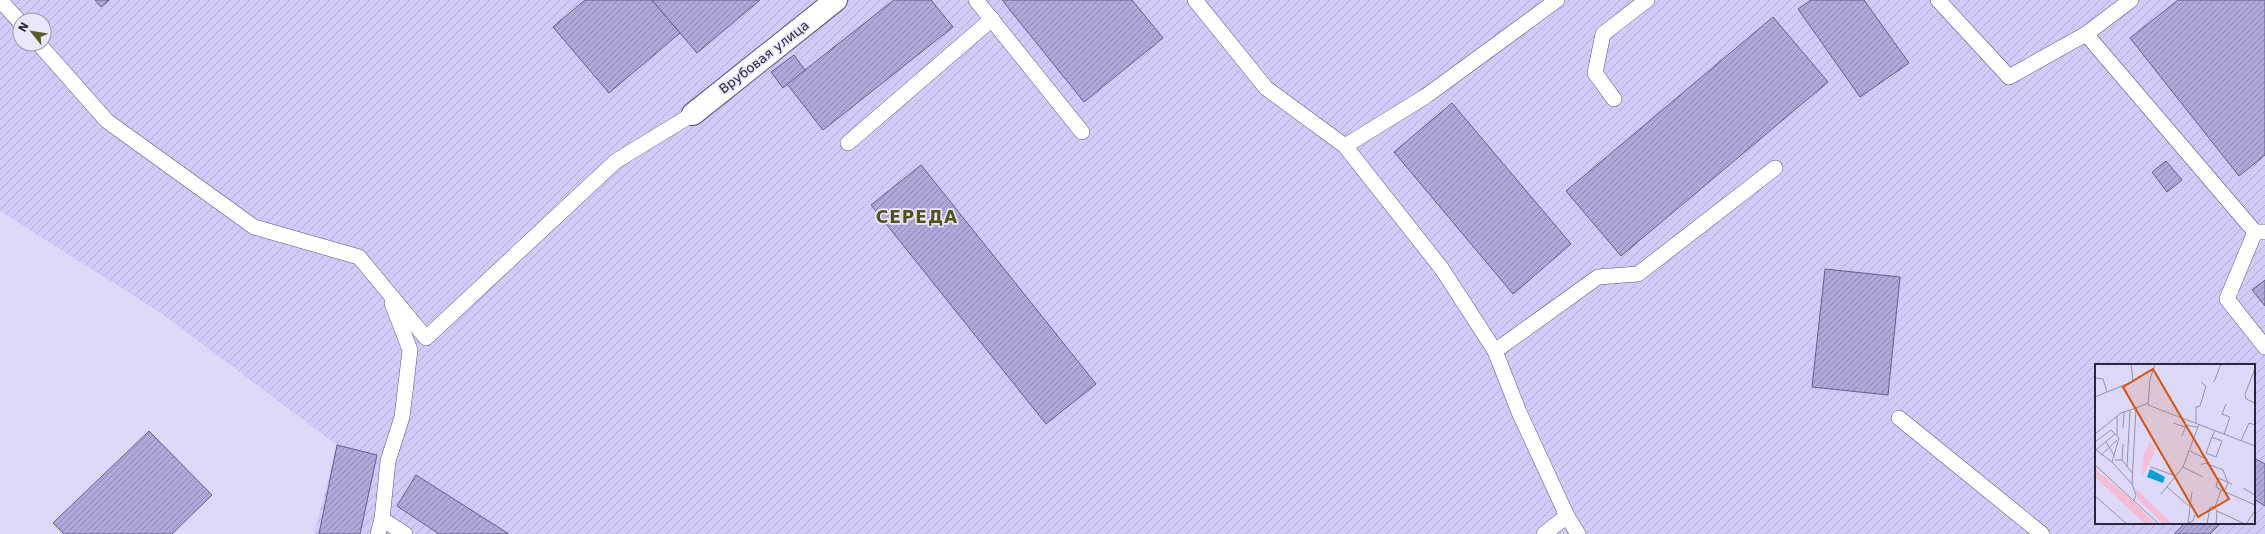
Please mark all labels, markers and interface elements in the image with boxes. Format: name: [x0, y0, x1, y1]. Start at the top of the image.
north arrow: [12, 12, 52, 52]
street label: Врубовая улица: [716, 17, 812, 97]
text: N: [16, 20, 32, 34]
district label: СЕРЕДА: [876, 207, 958, 227]
inset map: [2095, 364, 2255, 524]

